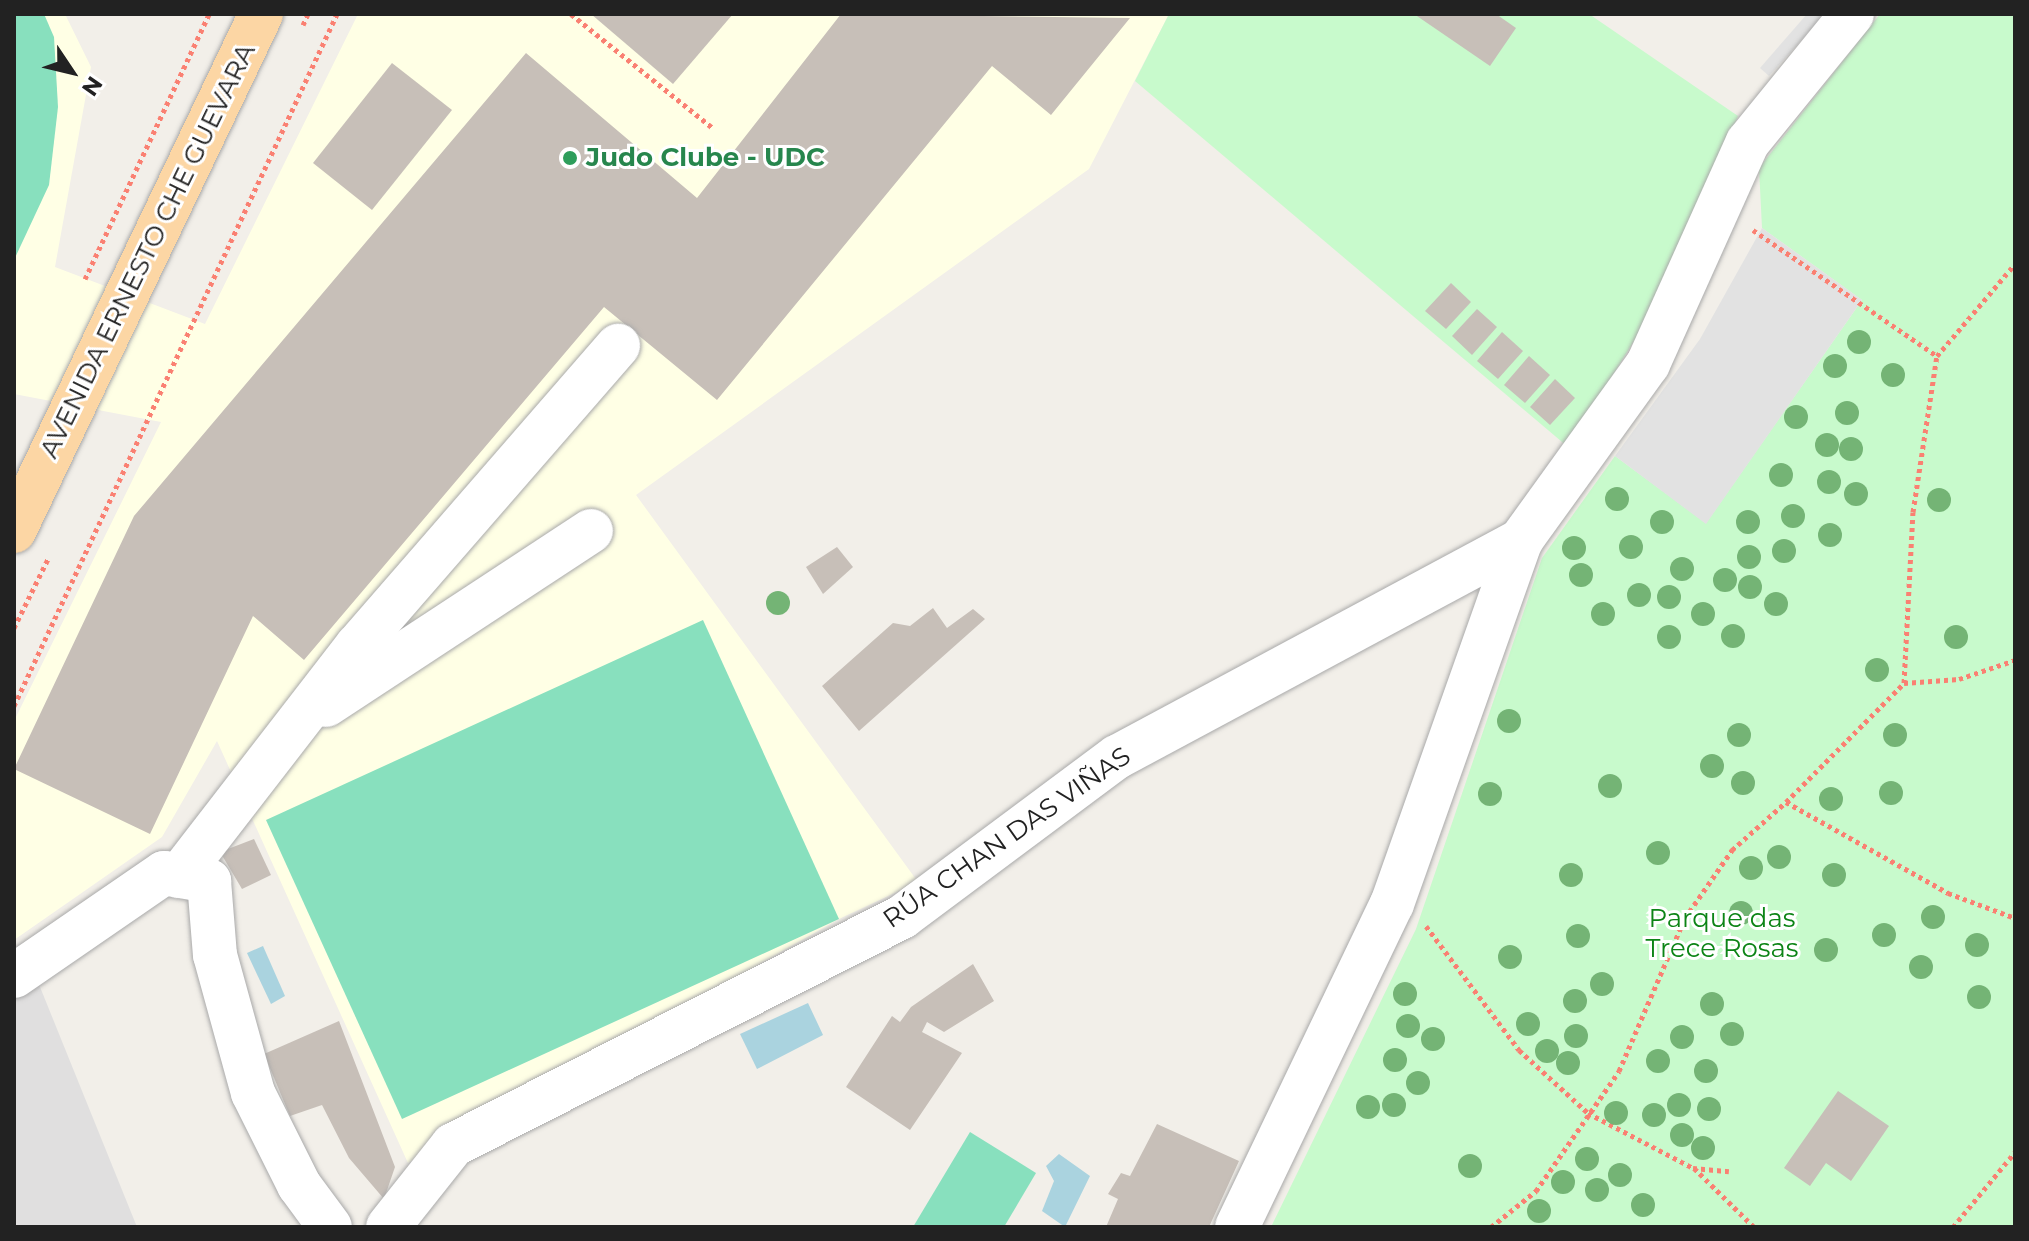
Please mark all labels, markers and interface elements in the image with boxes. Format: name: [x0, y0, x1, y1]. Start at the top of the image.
north arrow: [32, 32, 112, 112]
street label: AVENIDA ERNESTO CHE GUEVARA: [34, 39, 262, 463]
place label: Judo Clube - UDC: [586, 142, 825, 174]
marker: Judo Clube - UDC: [561, 149, 579, 167]
street label: RÚA CHAN DAS VIÑAS: [877, 741, 1137, 935]
park label: Parque das Trece Rosas: [1645, 903, 1799, 964]

